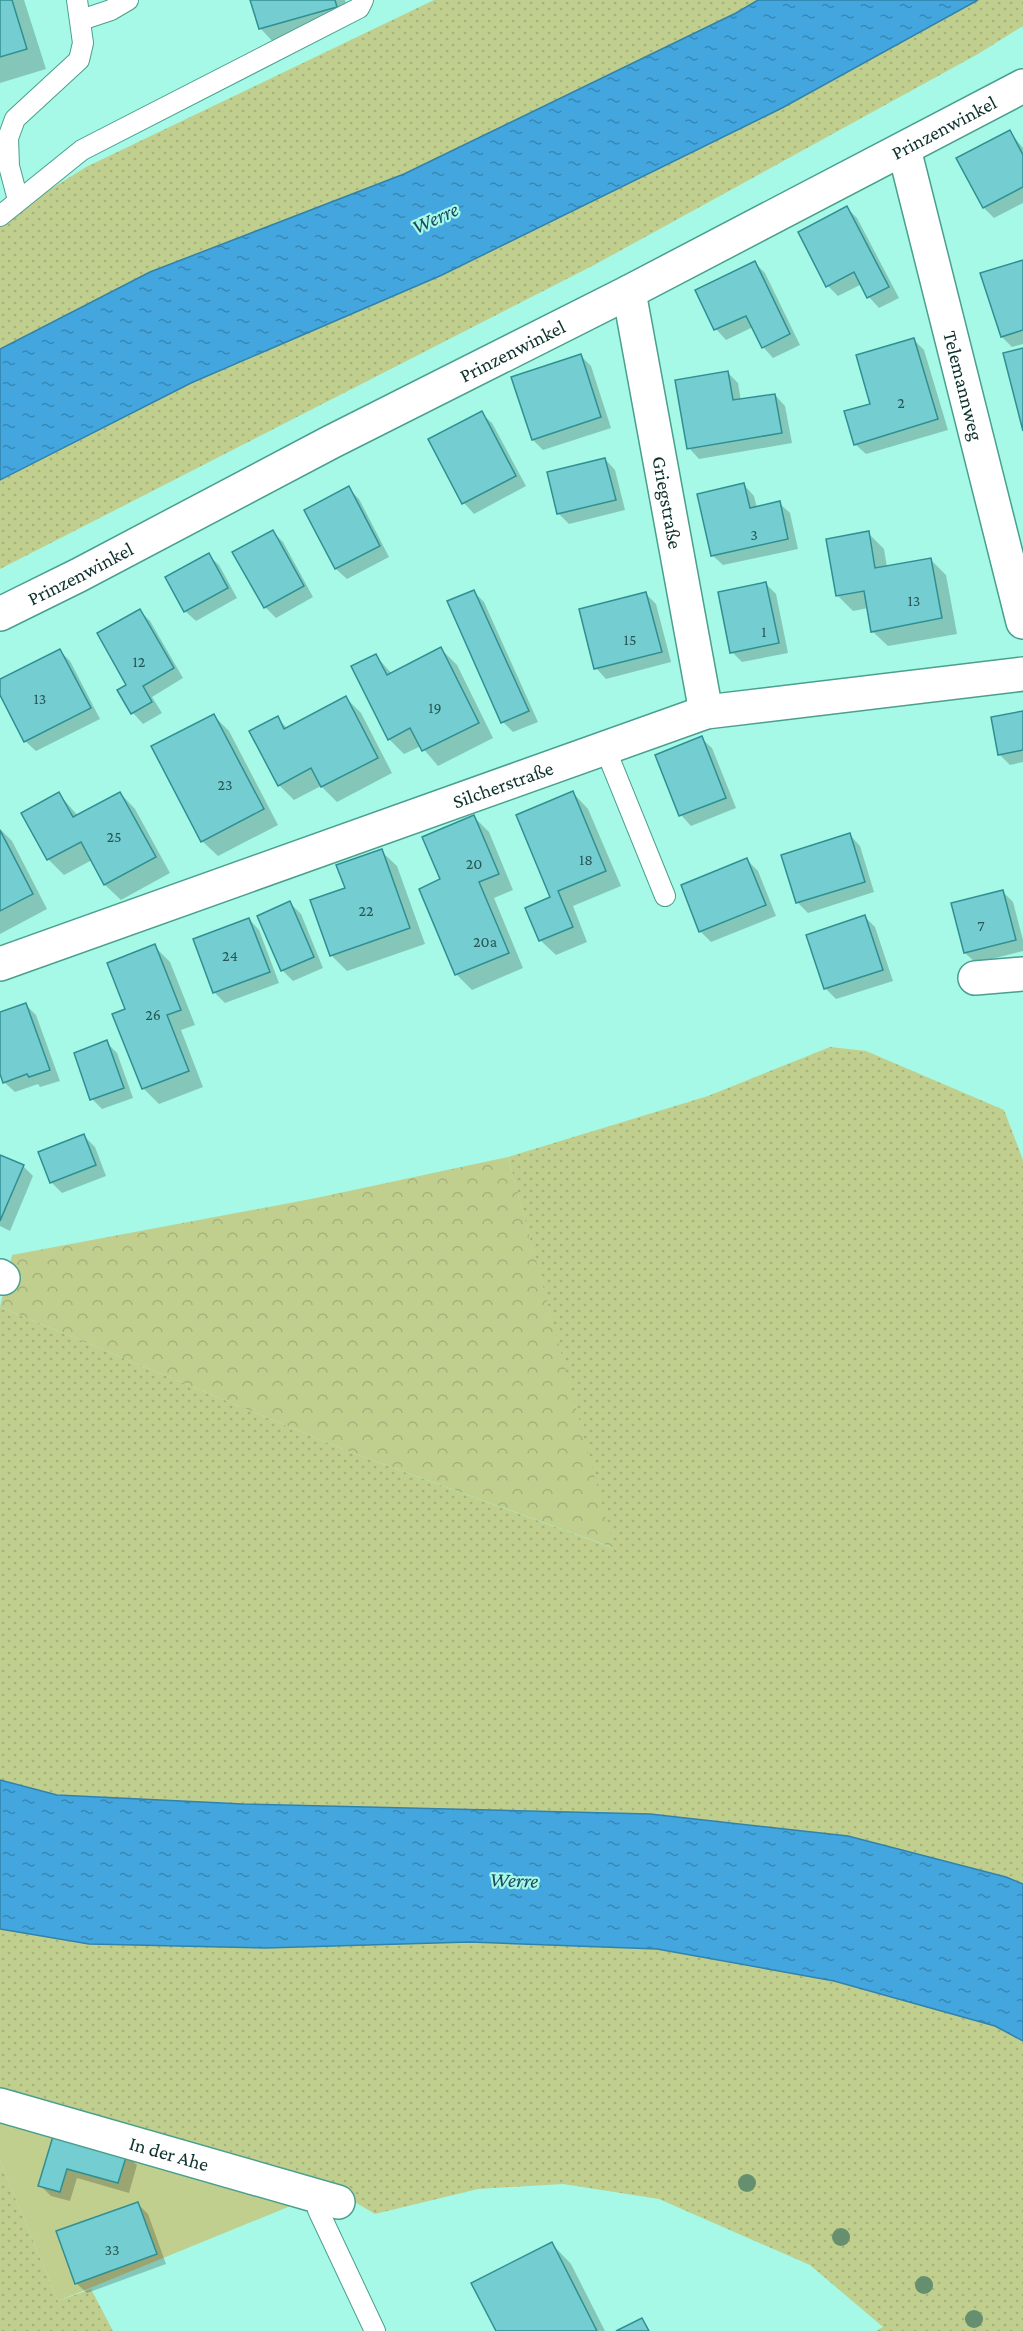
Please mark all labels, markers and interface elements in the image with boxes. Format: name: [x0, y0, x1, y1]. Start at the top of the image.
street label: Prinzenwinkel: [888, 91, 1000, 164]
water label: Werre: [408, 197, 462, 239]
street label: Prinzenwinkel: [456, 315, 569, 387]
street label: Telemannweg: [939, 328, 988, 444]
house number: 2: [897, 394, 905, 411]
street label: Griegstraße: [648, 454, 687, 551]
house number: 3: [750, 526, 758, 543]
street label: Prinzenwinkel: [24, 537, 137, 610]
house number: 13: [908, 592, 920, 609]
house number: 1: [761, 623, 767, 640]
house number: 15: [624, 631, 636, 648]
house number: 12: [133, 653, 146, 670]
house number: 13: [34, 690, 46, 707]
house number: 19: [428, 699, 442, 716]
street label: Silcherstraße: [450, 756, 556, 812]
house number: 23: [217, 776, 233, 793]
house number: 25: [106, 828, 122, 845]
house number: 18: [579, 851, 593, 868]
house number: 20: [466, 855, 482, 872]
house number: 22: [358, 902, 374, 919]
house number: 7: [977, 917, 985, 934]
house number: 20a: [473, 933, 498, 950]
house number: 24: [222, 947, 238, 964]
house number: 26: [145, 1006, 161, 1023]
water label: Werre: [489, 1867, 539, 1893]
street label: In der Ahe: [127, 2132, 212, 2175]
house number: 33: [104, 2241, 120, 2258]

